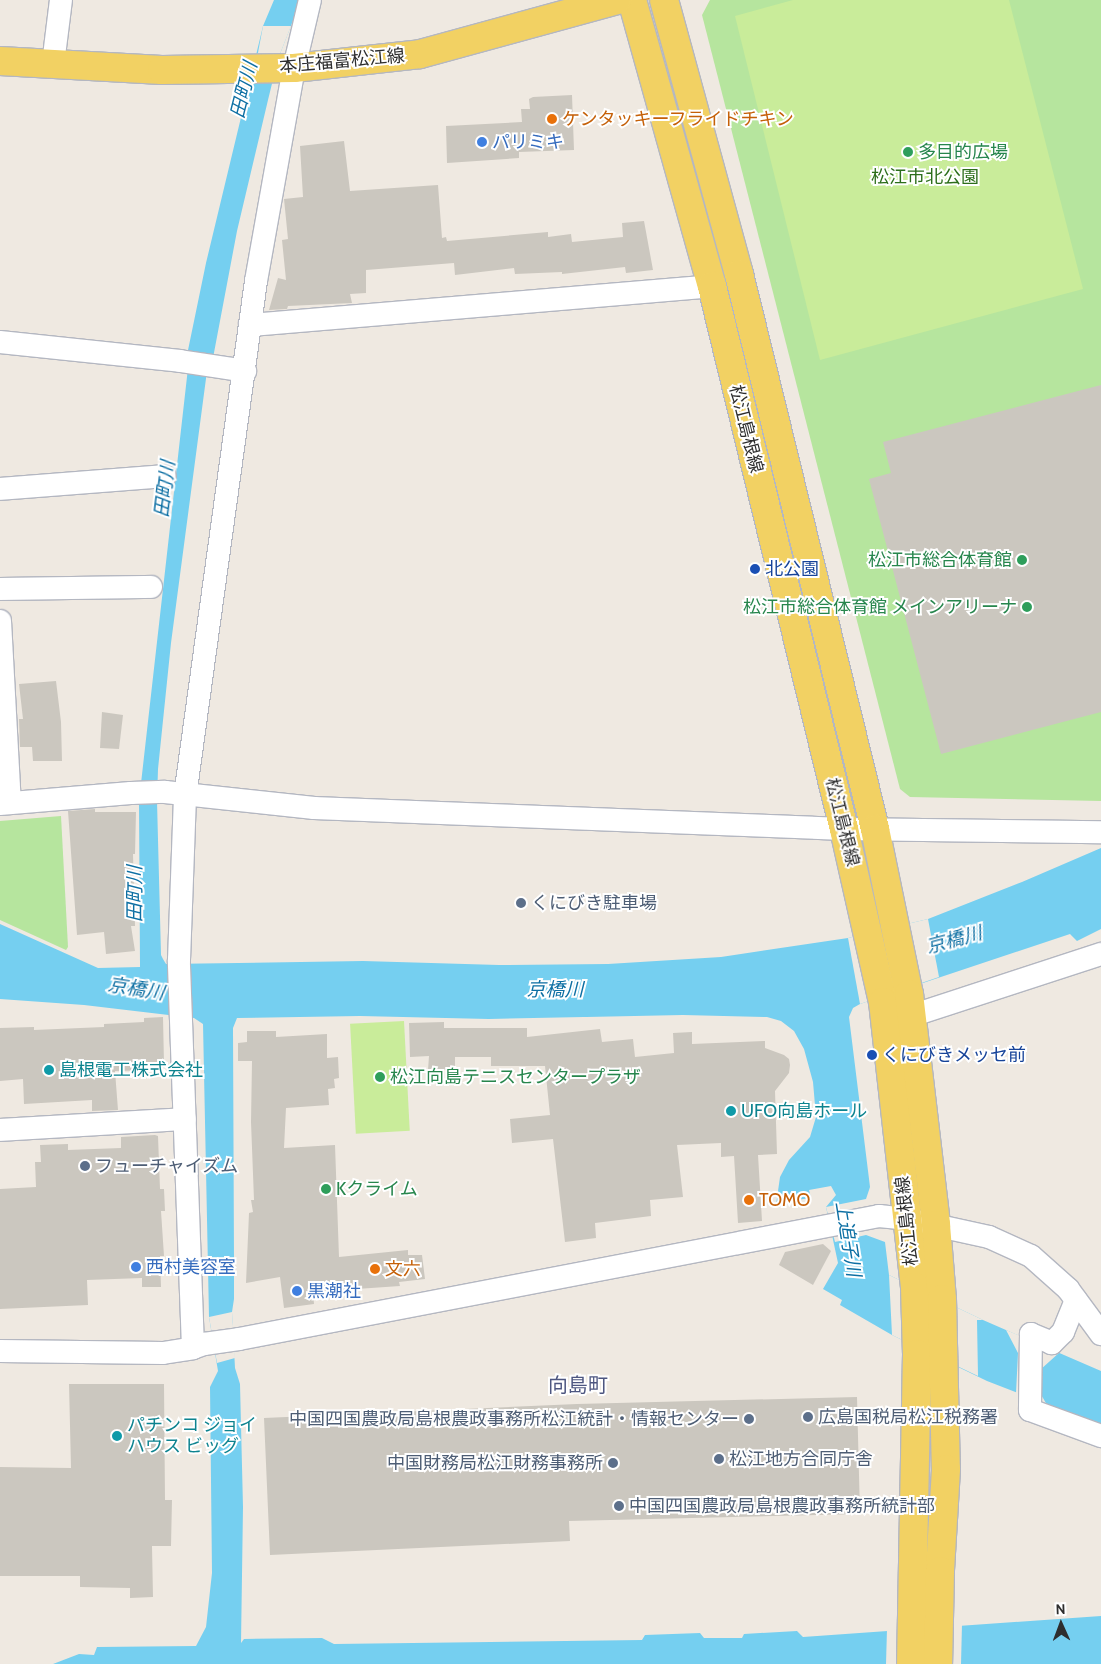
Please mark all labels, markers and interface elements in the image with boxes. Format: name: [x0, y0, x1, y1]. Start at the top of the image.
street label: 本庄福富松江線: [278, 45, 406, 77]
water label: 田町川: [226, 60, 262, 120]
place label: ケンタッキーフライドチキン: [562, 108, 796, 130]
marker: ケンタッキーフライドチキン: [546, 113, 558, 125]
place label: パリミキ: [492, 131, 564, 153]
marker: パリミキ: [476, 136, 488, 148]
place label: 多目的広場: [918, 141, 1008, 163]
marker: 多目的広場: [902, 146, 914, 158]
park label: 松江市北公園: [871, 166, 979, 188]
street label: 松江島根線: [725, 383, 767, 475]
water label: 田町川: [150, 459, 180, 519]
place label: 松江市総合体育館: [868, 549, 1012, 571]
marker: 松江市総合体育館: [1016, 554, 1028, 566]
place label: 北公園: [765, 558, 819, 580]
marker: 北公園: [749, 563, 761, 575]
place label: 松江市総合体育館 メインアリーナ: [743, 596, 1017, 618]
marker: 松江市総合体育館 メインアリーナ: [1021, 601, 1033, 613]
street label: 松江島根線: [821, 776, 863, 868]
water label: 田町川: [124, 866, 146, 922]
place label: くにびき駐車場: [531, 892, 657, 914]
marker: くにびき駐車場: [515, 897, 527, 909]
water label: 京橋川: [924, 922, 984, 958]
water label: 京橋川: [106, 973, 166, 1005]
water label: 京橋川: [527, 979, 583, 1001]
place label: くにびきメッセ前: [882, 1044, 1026, 1066]
marker: くにびきメッセ前: [866, 1049, 878, 1061]
place label: 島根電工株式会社: [59, 1059, 203, 1081]
marker: 島根電工株式会社: [43, 1064, 55, 1076]
place label: 松江向島テニスセンタープラザ: [390, 1066, 642, 1088]
marker: 松江向島テニスセンタープラザ: [374, 1071, 386, 1083]
place label: UFO向島ホール: [741, 1100, 867, 1122]
marker: UFO向島ホール: [725, 1105, 737, 1117]
place label: フューチャイズム: [95, 1155, 239, 1177]
marker: フューチャイズム: [79, 1160, 91, 1172]
street label: 松江島根線: [892, 1175, 922, 1267]
place label: Kクライム: [336, 1178, 418, 1200]
marker: Kクライム: [320, 1183, 332, 1195]
place label: TOMO: [759, 1189, 810, 1211]
marker: TOMO: [743, 1194, 755, 1206]
water label: 上追子川: [831, 1200, 865, 1278]
place label: 西村美容室: [146, 1256, 236, 1278]
place label: 文六: [385, 1258, 421, 1280]
marker: 西村美容室: [130, 1261, 142, 1273]
marker: 文六: [369, 1263, 381, 1275]
place label: 黒潮社: [307, 1280, 361, 1302]
marker: 黒潮社: [291, 1285, 303, 1297]
district label: 向島町: [548, 1373, 608, 1397]
place label: 広島国税局松江税務署: [818, 1406, 998, 1428]
place label: 中国四国農政局島根農政事務所松江統計・情報センター: [289, 1408, 739, 1430]
marker: 広島国税局松江税務署: [802, 1411, 814, 1423]
marker: 中国四国農政局島根農政事務所松江統計・情報センター: [743, 1413, 755, 1425]
place label: パチンコ ジョイ ハウス ビッグ: [127, 1415, 257, 1458]
marker: パチンコ ジョイ ハウス ビッグ: [111, 1430, 123, 1442]
place label: 松江地方合同庁舎: [729, 1448, 873, 1470]
place label: 中国財務局松江財務事務所: [387, 1452, 603, 1474]
marker: 松江地方合同庁舎: [713, 1453, 725, 1465]
marker: 中国財務局松江財務事務所: [607, 1457, 619, 1469]
place label: 中国四国農政局島根農政事務所統計部: [629, 1495, 935, 1517]
marker: 中国四国農政局島根農政事務所統計部: [613, 1500, 625, 1512]
north arrow: [1036, 1599, 1086, 1649]
text: N: [1055, 1600, 1066, 1618]

